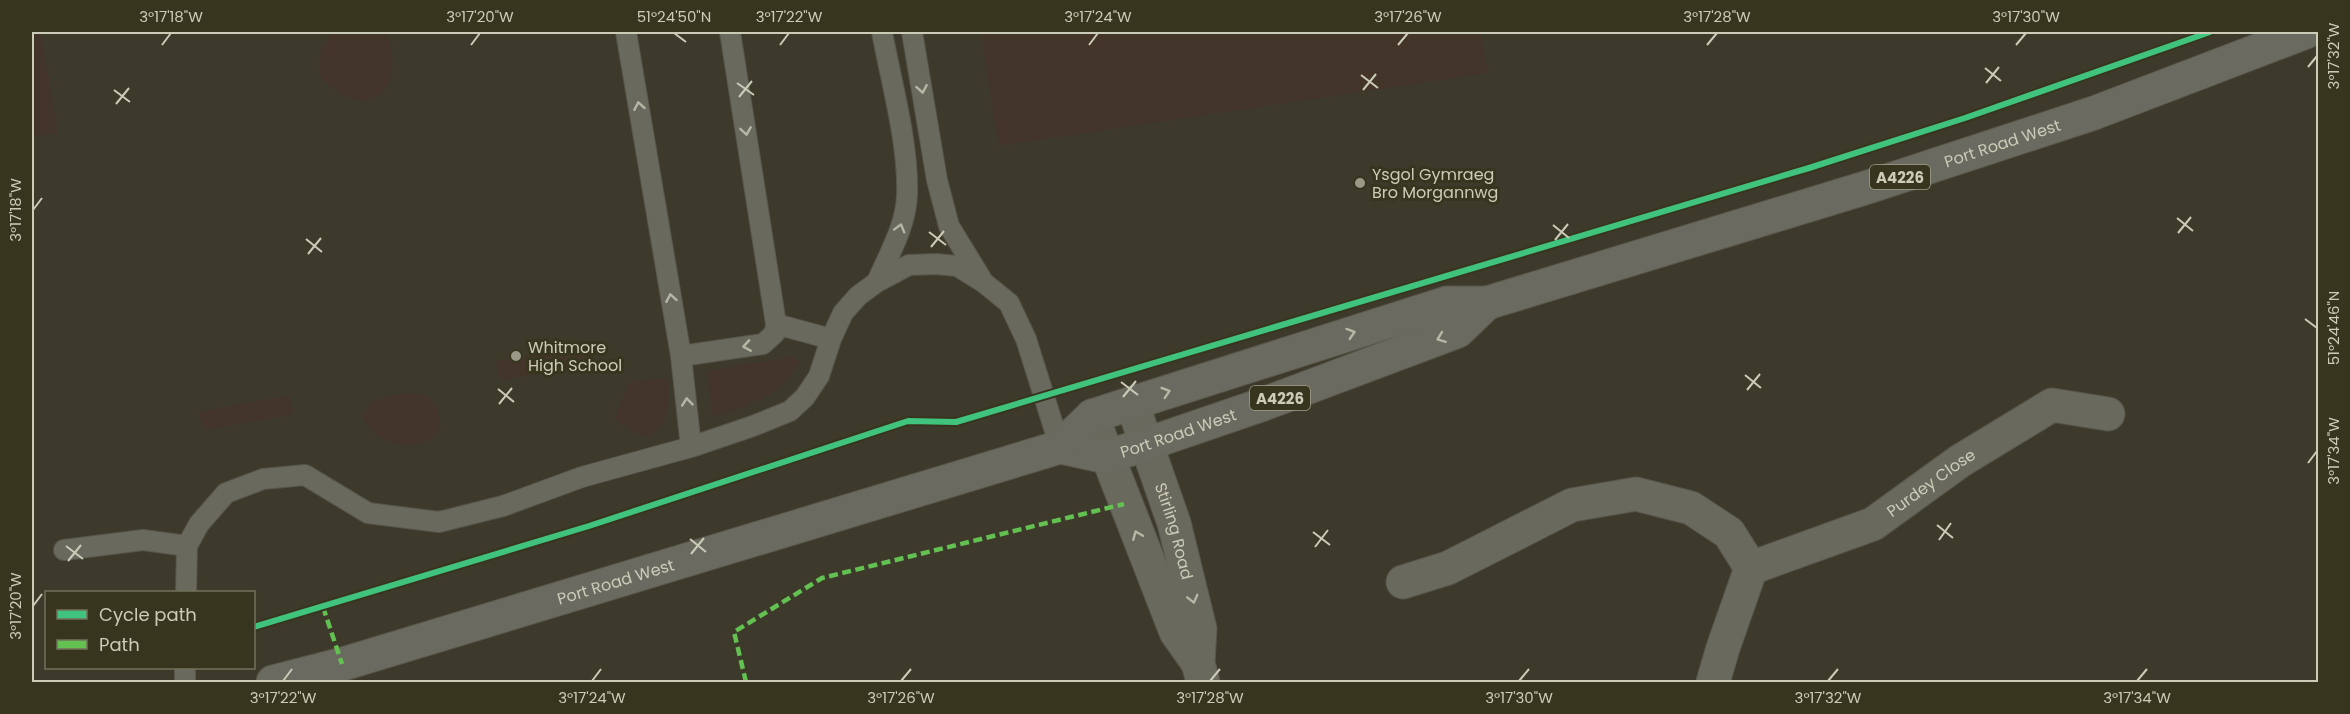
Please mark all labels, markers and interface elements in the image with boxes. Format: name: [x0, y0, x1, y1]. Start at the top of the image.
text: 3°17'18"W: [139, 6, 203, 27]
text: 3°17'20"W: [446, 6, 514, 27]
text: 51°24'50"N: [637, 6, 711, 27]
text: 3°17'22"W: [756, 6, 823, 27]
text: 3°17'24"W: [1064, 6, 1132, 27]
text: 3°17'26"W: [1374, 6, 1442, 27]
text: 3°17'28"W: [1683, 6, 1751, 27]
text: 3°17'30"W: [1992, 6, 2060, 27]
text: 3°17'32"W: [2323, 22, 2344, 89]
one-way arrow: [915, 84, 928, 94]
one-way arrow: [633, 101, 645, 111]
street label: Port Road West: [1941, 113, 2064, 173]
one-way arrow: [739, 126, 751, 135]
place label: Ysgol Gymraeg Bro Morgannwg: [1372, 163, 1498, 204]
road number: A4226: [1870, 165, 1930, 189]
marker: Ysgol Gymraeg Bro Morgannwg: [1353, 176, 1367, 190]
text: 3°17'18"W: [5, 178, 26, 242]
one-way arrow: [893, 223, 905, 234]
text: 51°24'46"N: [2323, 291, 2344, 365]
one-way arrow: [665, 294, 678, 304]
one-way arrow: [1345, 328, 1356, 340]
one-way arrow: [1436, 330, 1447, 343]
place label: Whitmore High School: [528, 336, 622, 377]
one-way arrow: [742, 339, 752, 352]
marker: Whitmore High School: [509, 349, 523, 363]
road number: A4226: [1250, 386, 1310, 410]
one-way arrow: [1160, 387, 1171, 400]
one-way arrow: [682, 397, 694, 406]
street label: Port Road West: [1117, 403, 1239, 463]
text: 3°17'34"W: [2323, 417, 2344, 485]
street label: Purdey Close: [1882, 443, 1980, 522]
street label: Stirling Road: [1149, 479, 1199, 582]
one-way arrow: [1132, 531, 1144, 542]
street label: Port Road West: [554, 553, 677, 610]
text: 3°17'20"W: [5, 572, 26, 640]
legend: [45, 591, 255, 669]
one-way arrow: [1186, 594, 1199, 604]
text: Cycle path: [99, 602, 197, 627]
text: Path: [99, 632, 140, 657]
text: 3°17'22"W: [250, 687, 317, 708]
text: 3°17'24"W: [558, 687, 626, 708]
text: 3°17'26"W: [867, 687, 935, 708]
text: 3°17'28"W: [1176, 687, 1244, 708]
text: 3°17'30"W: [1485, 687, 1553, 708]
text: 3°17'32"W: [1795, 687, 1862, 708]
text: 3°17'34"W: [2103, 687, 2171, 708]

